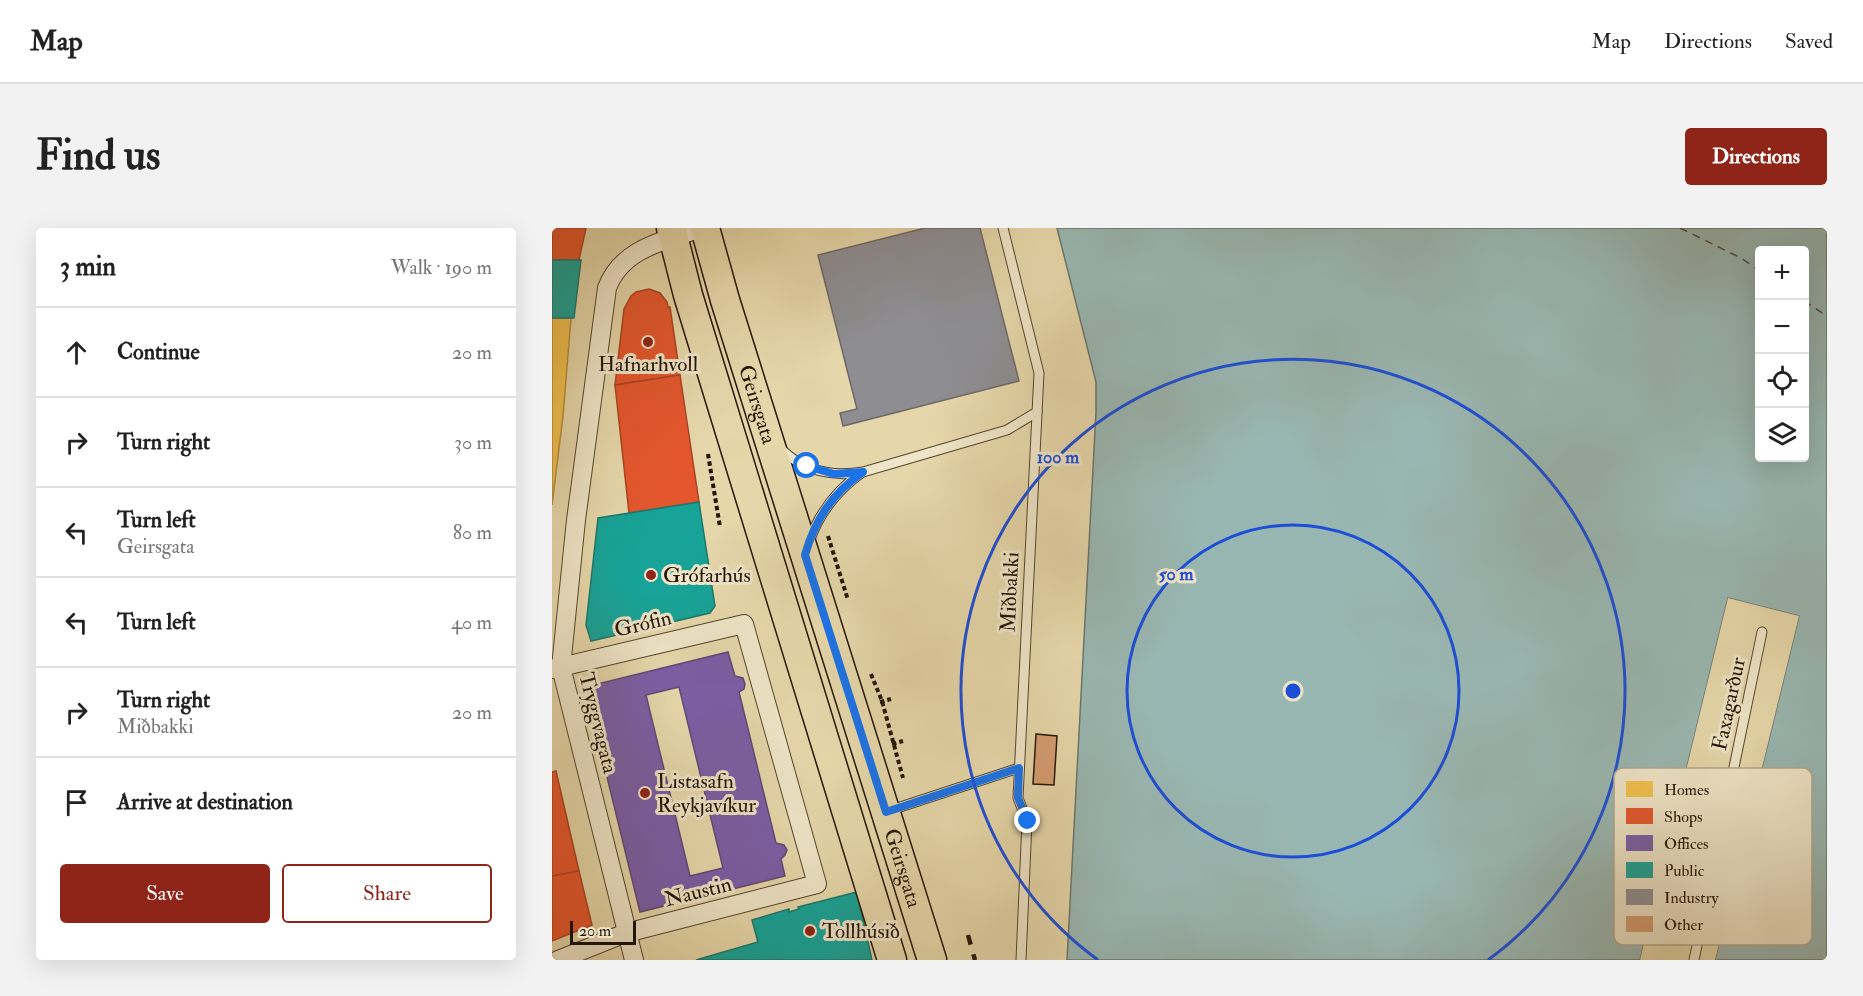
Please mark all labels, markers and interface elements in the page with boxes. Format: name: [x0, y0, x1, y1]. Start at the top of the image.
text: Map: [30, 24, 83, 59]
text: Map: [1591, 28, 1631, 55]
text: Directions: [1664, 28, 1752, 55]
text: Saved: [1785, 28, 1833, 55]
button: Directions: [1685, 128, 1827, 185]
text: Find us: [36, 130, 160, 182]
map controls: [1755, 246, 1809, 462]
button: +: [1755, 246, 1809, 300]
text: 3 min: [60, 251, 116, 283]
text: Walk · 190 m: [391, 255, 492, 280]
button: −: [1755, 300, 1809, 354]
marker: Hafnarhvoll: [641, 335, 655, 349]
icon: ahead: [60, 336, 93, 369]
text: Continue: [117, 338, 200, 366]
text: 20 m: [452, 340, 492, 365]
place label: Hafnarhvoll: [598, 351, 699, 378]
button: locate: [1755, 354, 1809, 408]
street label: Geirsgata: [733, 361, 783, 448]
button: layers: [1755, 408, 1809, 462]
icon: right: [60, 426, 93, 459]
text: Turn right: [117, 428, 210, 456]
text: 30 m: [454, 430, 492, 455]
text: 100 m: [1037, 446, 1080, 469]
route start: [793, 452, 819, 478]
text: Turn left: [117, 506, 196, 534]
icon: left: [60, 516, 93, 549]
text: 80 m: [453, 520, 492, 545]
text: Geirsgata: [117, 534, 195, 559]
street label: Miðbakki: [994, 551, 1026, 633]
place label: Grófarhús: [663, 562, 751, 589]
text: 50 m: [1159, 563, 1194, 586]
marker: Grófarhús: [644, 568, 658, 582]
street label: Grófin: [612, 604, 674, 644]
icon: left: [60, 606, 93, 639]
text: Turn left: [117, 608, 196, 636]
text: 40 m: [451, 610, 492, 635]
street label: Faxagarður: [1706, 655, 1752, 753]
street label: Tryggvagata: [572, 670, 624, 777]
centre of rings: [1283, 681, 1303, 701]
text: Turn right: [117, 686, 210, 714]
icon: right: [60, 696, 93, 729]
text: 20 m: [452, 700, 492, 725]
text: Miðbakki: [117, 714, 193, 739]
place label: Listasafn Reykjavíkur: [657, 768, 756, 819]
legend: [1614, 768, 1812, 945]
text: Homes: [1664, 780, 1709, 800]
icon: arrive: [60, 786, 93, 819]
marker: Listasafn Reykjavíkur: [638, 786, 652, 800]
text: Arrive at destination: [117, 788, 293, 816]
route end: [1014, 807, 1040, 833]
text: Shops: [1664, 807, 1703, 828]
street label: Geirsgata: [878, 825, 928, 911]
text: Offices: [1664, 834, 1709, 854]
text: Public: [1664, 861, 1705, 881]
button: Save: [60, 864, 270, 923]
button: Share: [282, 864, 492, 923]
street label: Naustin: [662, 871, 735, 913]
text: Industry: [1664, 888, 1719, 908]
text: Other: [1664, 915, 1703, 935]
scale bar: [570, 918, 636, 946]
place label: Tollhúsið: [822, 918, 900, 945]
text: 20 m: [579, 921, 611, 941]
marker: Tollhúsið: [803, 924, 817, 938]

